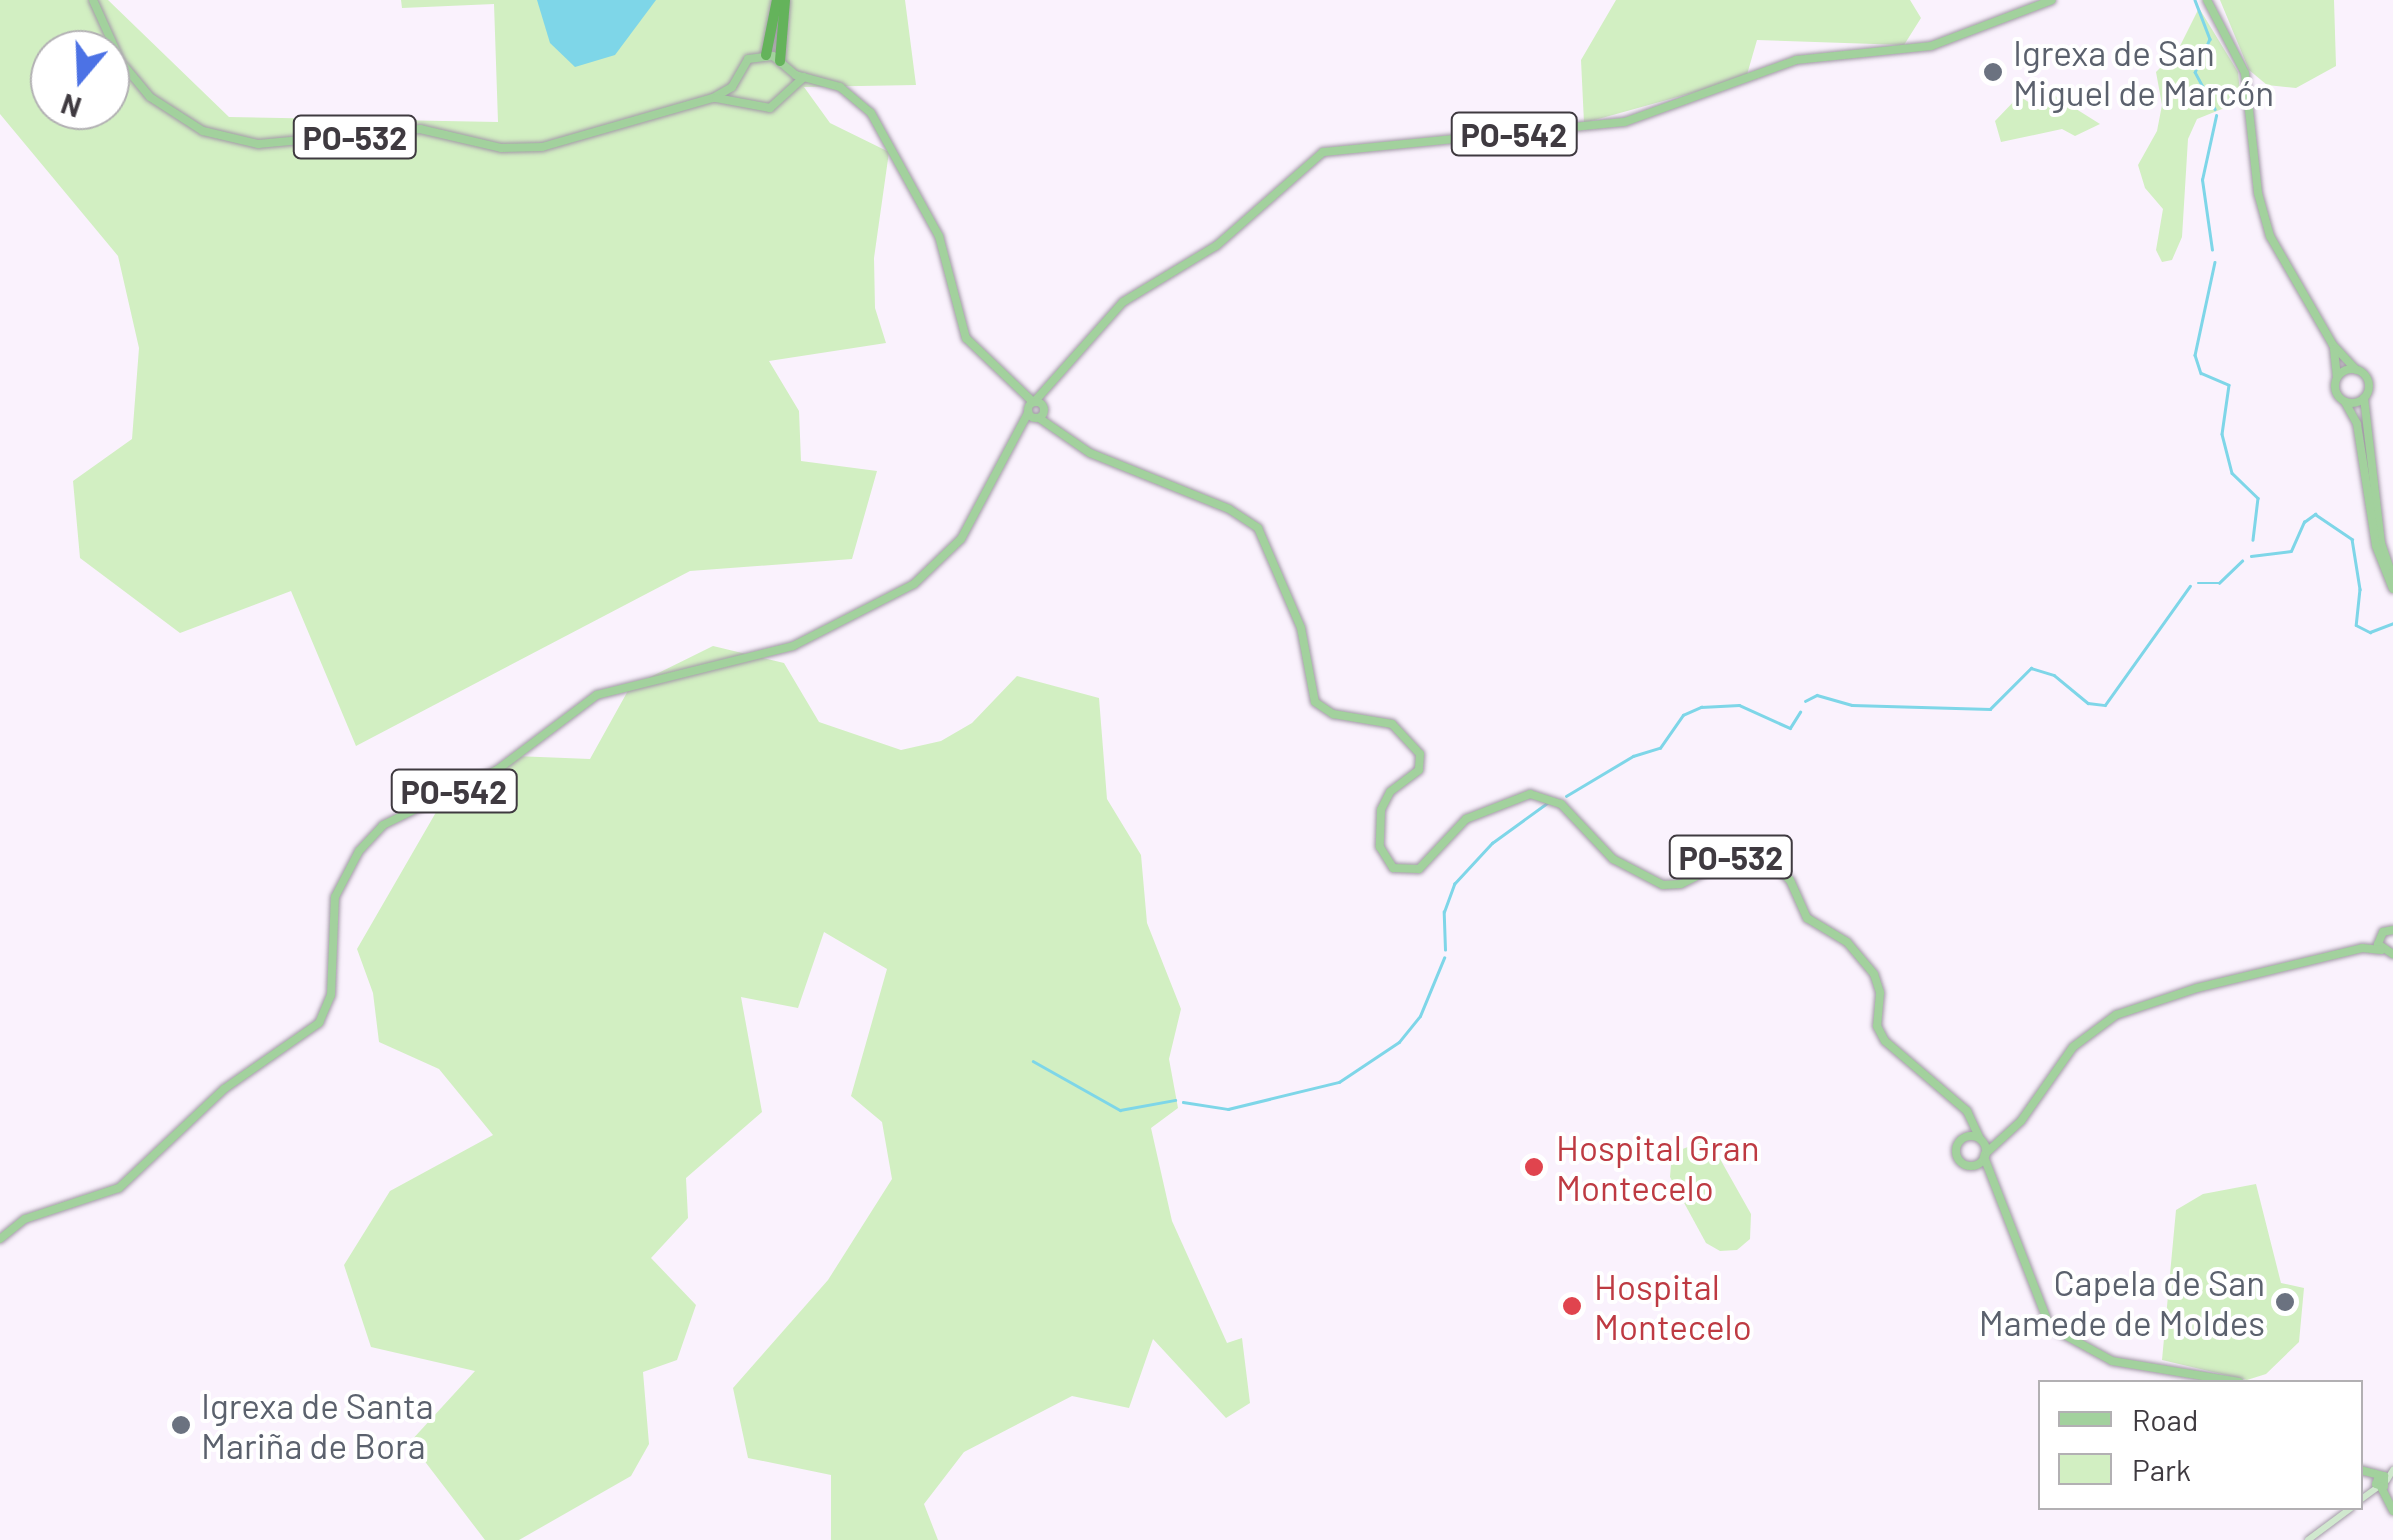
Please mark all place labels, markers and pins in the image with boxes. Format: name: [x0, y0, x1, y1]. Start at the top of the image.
place label: Igrexa de San Miguel de Marcón: [2013, 31, 2274, 113]
marker: Igrexa de San Miguel de Marcón: [1982, 61, 2004, 83]
place label: Hospital Gran Montecelo: [1556, 1126, 1760, 1208]
marker: Hospital Gran Montecelo: [1521, 1154, 1547, 1180]
place label: Capela de San Mamede de Moldes: [1979, 1261, 2265, 1343]
place label: Hospital Montecelo: [1594, 1265, 1752, 1347]
marker: Capela de San Mamede de Moldes: [2274, 1291, 2296, 1313]
marker: Hospital Montecelo: [1559, 1293, 1585, 1319]
place label: Igrexa de Santa Mariña de Bora: [201, 1384, 434, 1466]
marker: Igrexa de Santa Mariña de Bora: [170, 1414, 192, 1436]

